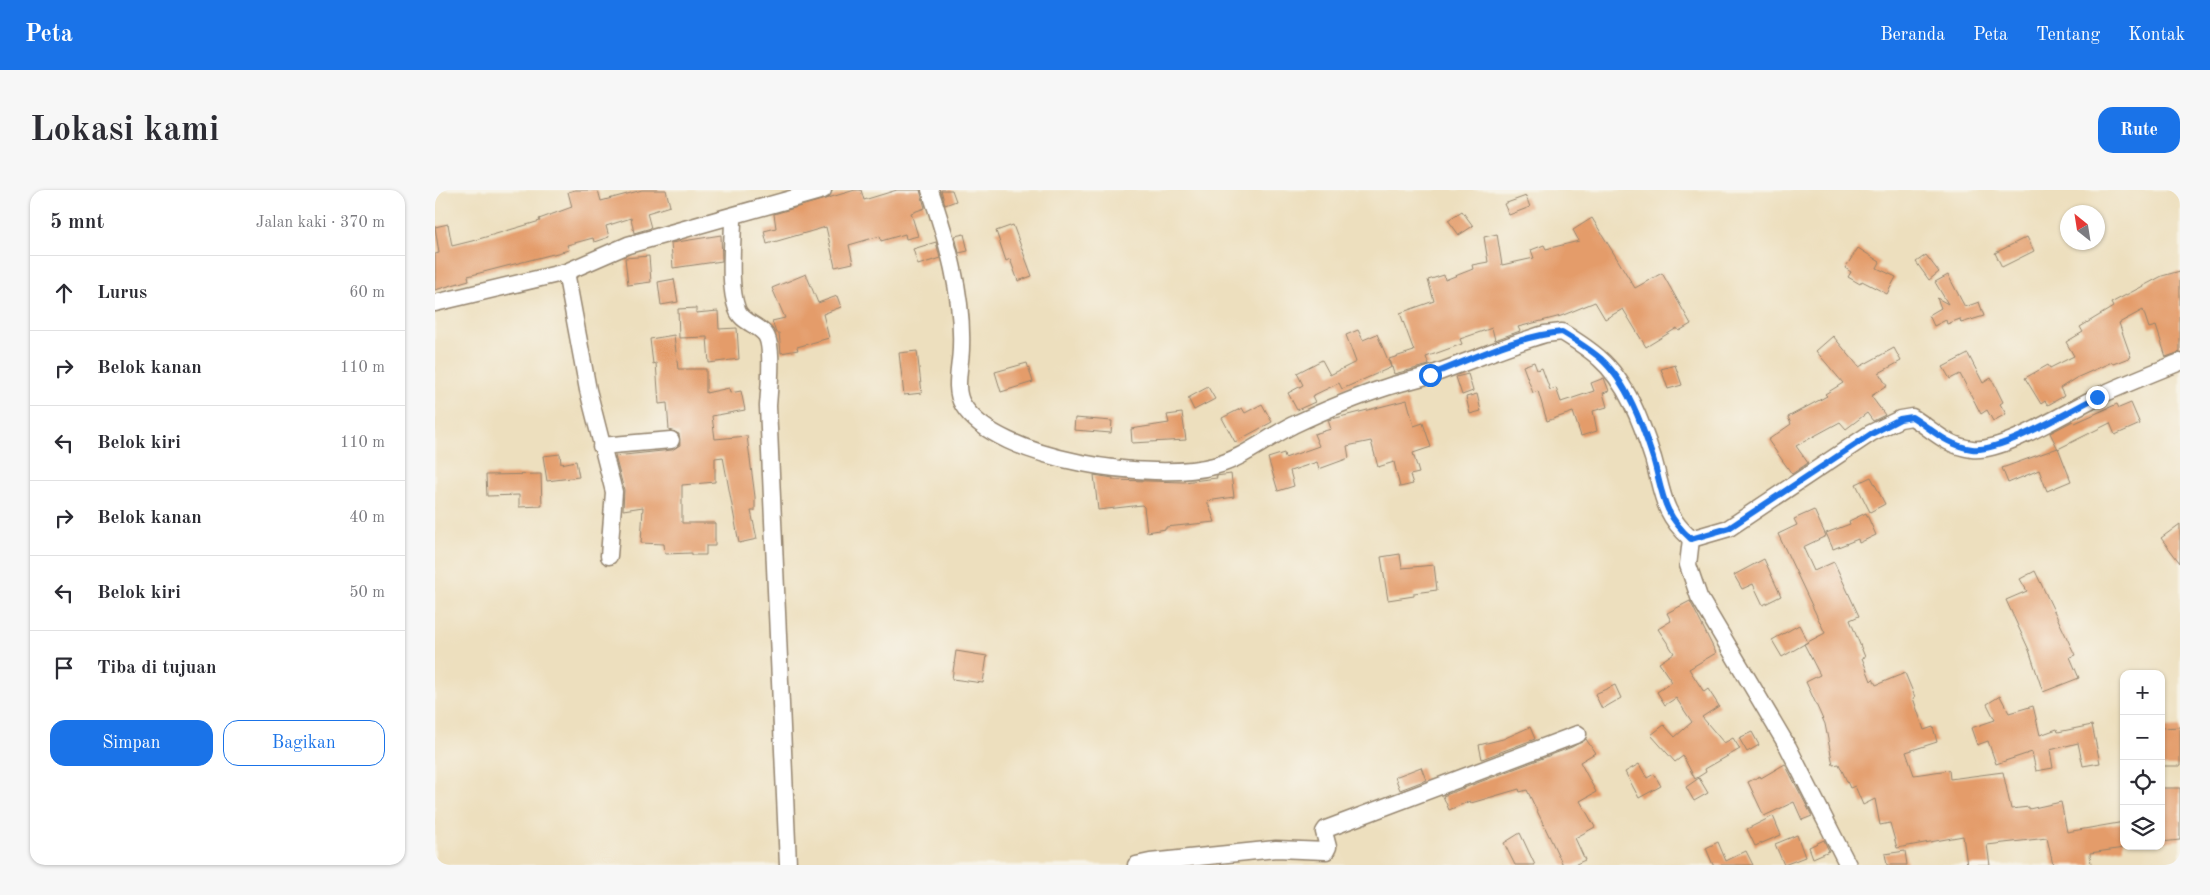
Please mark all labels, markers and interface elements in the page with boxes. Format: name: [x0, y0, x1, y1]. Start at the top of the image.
text: Peta: [25, 23, 73, 47]
text: Beranda: [1880, 26, 1945, 44]
text: Peta: [1973, 26, 2008, 44]
text: Tentang: [2036, 26, 2100, 44]
text: Kontak: [2128, 26, 2185, 44]
button: Rute: [2098, 107, 2180, 153]
text: Lokasi kami: [30, 113, 219, 148]
north arrow: [2060, 205, 2105, 250]
text: 5 mnt: [50, 212, 104, 233]
text: Jalan kaki · 370 m: [256, 215, 385, 231]
icon: ahead: [50, 279, 78, 307]
text: Lurus: [97, 284, 147, 303]
text: 60 m: [349, 285, 385, 301]
icon: right: [50, 354, 78, 382]
text: Belok kanan: [97, 359, 202, 378]
text: 110 m: [340, 360, 385, 376]
route start: [1419, 364, 1442, 387]
route end: [2086, 386, 2109, 409]
icon: left: [50, 429, 78, 457]
text: Belok kiri: [97, 434, 181, 453]
text: 110 m: [340, 435, 385, 451]
icon: right: [50, 504, 78, 532]
text: Belok kanan: [97, 509, 202, 528]
text: 40 m: [349, 510, 385, 526]
icon: left: [50, 579, 78, 607]
text: Belok kiri: [97, 584, 181, 603]
text: 50 m: [349, 585, 385, 601]
icon: arrive: [50, 654, 78, 682]
text: Tiba di tujuan: [97, 659, 217, 678]
map controls: [2120, 670, 2165, 850]
button: +: [2120, 670, 2165, 715]
button: −: [2120, 715, 2165, 760]
button: Simpan: [50, 720, 213, 766]
button: Bagikan: [223, 720, 385, 766]
button: locate: [2120, 760, 2165, 805]
button: layers: [2120, 805, 2165, 850]

